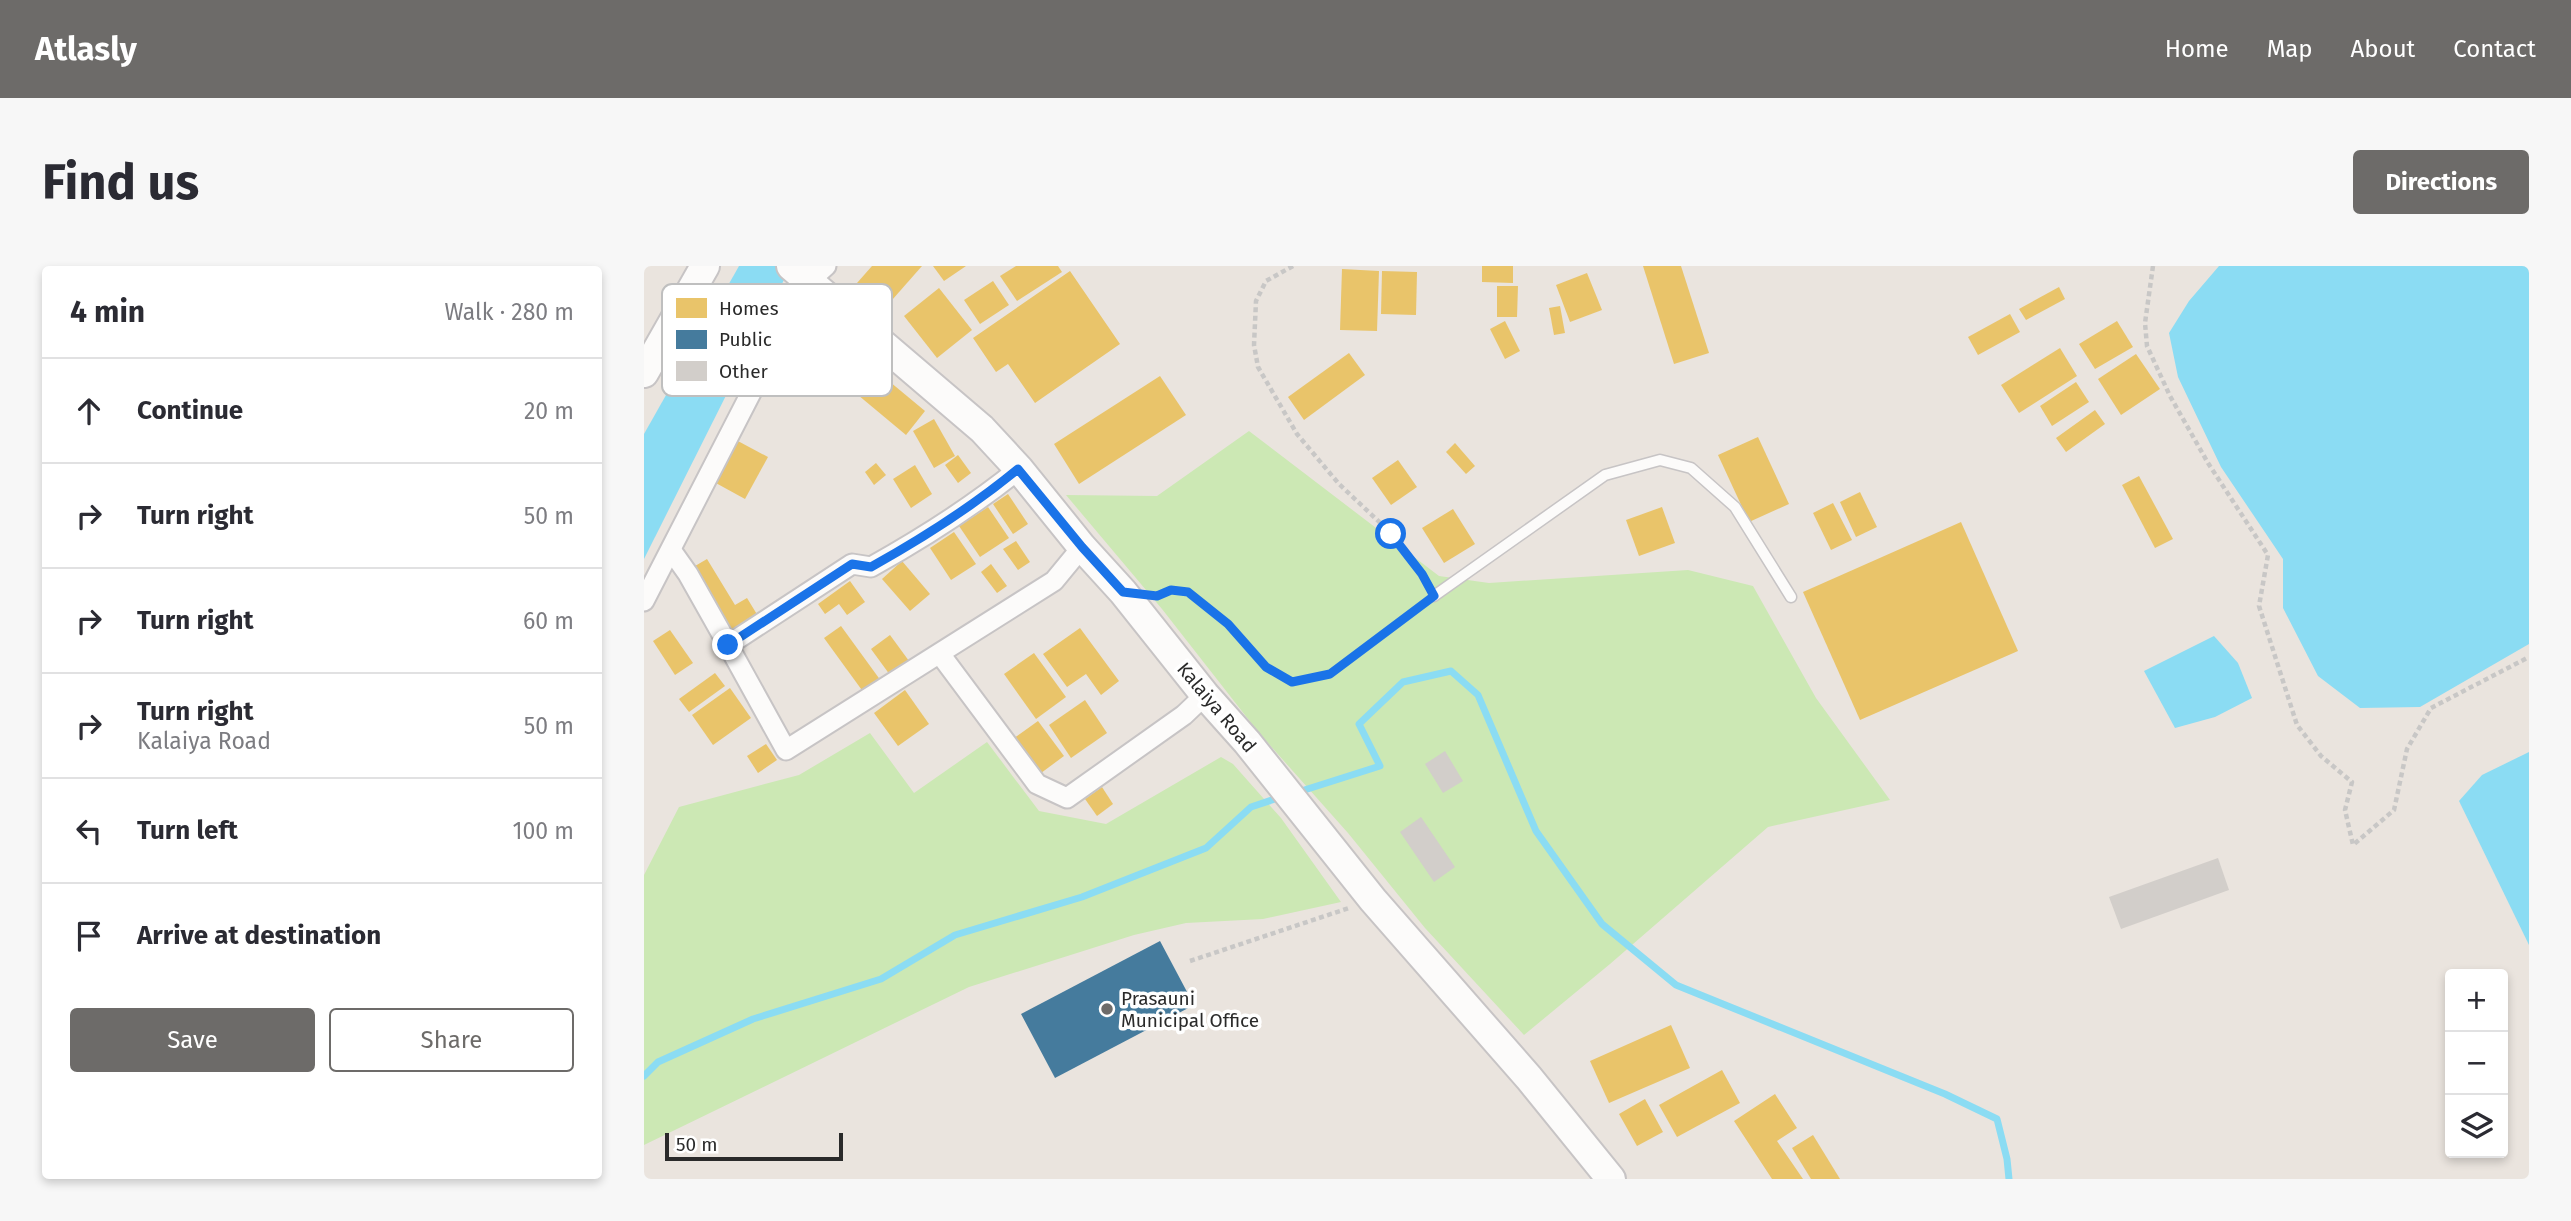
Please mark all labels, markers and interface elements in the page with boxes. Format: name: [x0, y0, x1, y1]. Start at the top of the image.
text: Atlasly: [35, 29, 137, 69]
text: Home: [2165, 35, 2229, 63]
text: Map: [2267, 35, 2313, 63]
text: About: [2351, 35, 2415, 63]
text: Contact: [2453, 35, 2536, 63]
button: Directions: [2353, 150, 2529, 214]
text: Find us: [42, 153, 199, 212]
legend: [662, 284, 892, 396]
text: 4 min: [70, 294, 145, 330]
text: Homes: [719, 297, 779, 320]
text: Walk · 280 m: [444, 298, 574, 326]
text: Public: [719, 328, 772, 351]
text: Other: [719, 360, 768, 383]
icon: ahead: [70, 392, 108, 430]
text: Continue: [137, 395, 243, 426]
text: 20 m: [524, 397, 574, 425]
icon: right: [70, 497, 108, 535]
text: Turn right: [137, 500, 254, 531]
text: 50 m: [524, 502, 574, 530]
route start: [1375, 518, 1406, 549]
icon: right: [70, 602, 108, 640]
text: Turn right: [137, 605, 254, 636]
text: 60 m: [523, 607, 574, 635]
route end: [712, 629, 743, 660]
street label: Kalaiya Road: [1172, 658, 1261, 757]
text: Turn right: [137, 696, 254, 727]
icon: right: [70, 707, 108, 745]
text: 50 m: [524, 712, 574, 740]
text: Kalaiya Road: [137, 727, 271, 755]
icon: left: [70, 812, 108, 850]
text: Turn left: [137, 815, 238, 846]
text: 100 m: [513, 817, 574, 845]
icon: arrive: [70, 917, 108, 955]
text: Arrive at destination: [137, 920, 381, 951]
map controls: [2445, 969, 2508, 1158]
button: +: [2445, 969, 2508, 1032]
place label: Prasauni Municipal Office: [1121, 987, 1259, 1032]
marker: Prasauni Municipal Office: [1099, 1001, 1115, 1017]
button: Save: [70, 1008, 315, 1072]
button: Share: [329, 1008, 574, 1072]
button: −: [2445, 1032, 2508, 1095]
button: layers: [2445, 1095, 2508, 1158]
scale bar: [665, 1130, 844, 1162]
text: 50 m: [676, 1133, 717, 1156]

